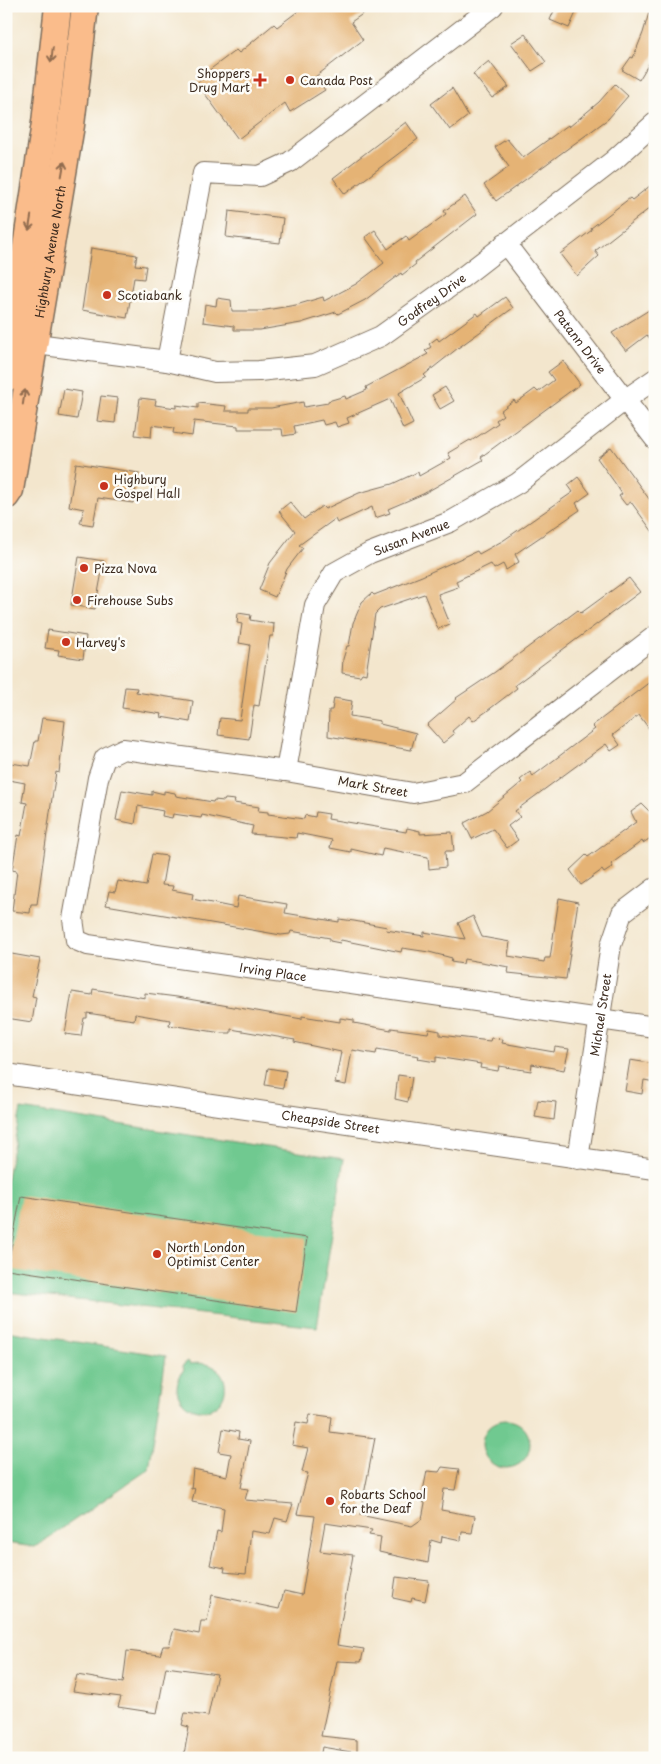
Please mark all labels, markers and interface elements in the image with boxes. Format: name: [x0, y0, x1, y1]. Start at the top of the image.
one-way arrow: [47, 46, 57, 62]
place label: Shoppers Drug Mart: [189, 64, 251, 96]
place label: Canada Post: [300, 71, 373, 89]
marker: Shoppers Drug Mart: [254, 74, 266, 86]
marker: Canada Post: [284, 74, 296, 86]
one-way arrow: [58, 162, 68, 178]
street label: Highbury Avenue North: [30, 184, 70, 319]
one-way arrow: [25, 215, 35, 231]
street label: Godfrey Drive: [393, 269, 470, 331]
place label: Scotiabank: [117, 286, 182, 304]
marker: Scotiabank: [101, 289, 113, 301]
street label: Patann Drive: [550, 306, 611, 377]
one-way arrow: [20, 389, 30, 405]
place label: Highbury Gospel Hall: [114, 470, 180, 502]
marker: Highbury Gospel Hall: [98, 480, 110, 492]
street label: Susan Avenue: [370, 514, 452, 560]
place label: Pizza Nova: [94, 559, 158, 577]
marker: Pizza Nova: [78, 562, 90, 574]
place label: Firehouse Subs: [87, 591, 174, 609]
marker: Firehouse Subs: [71, 594, 83, 606]
place label: Harvey's: [76, 633, 126, 651]
marker: Harvey's: [60, 636, 72, 648]
street label: Mark Street: [337, 771, 410, 801]
street label: Irving Place: [238, 958, 308, 985]
street label: Michael Street: [585, 972, 616, 1057]
street label: Cheapside Street: [280, 1105, 381, 1138]
place label: North London Optimist Center: [167, 1238, 260, 1270]
marker: North London Optimist Center: [151, 1248, 163, 1260]
place label: Robarts School for the Deaf: [340, 1485, 426, 1517]
marker: Robarts School for the Deaf: [324, 1495, 336, 1507]

